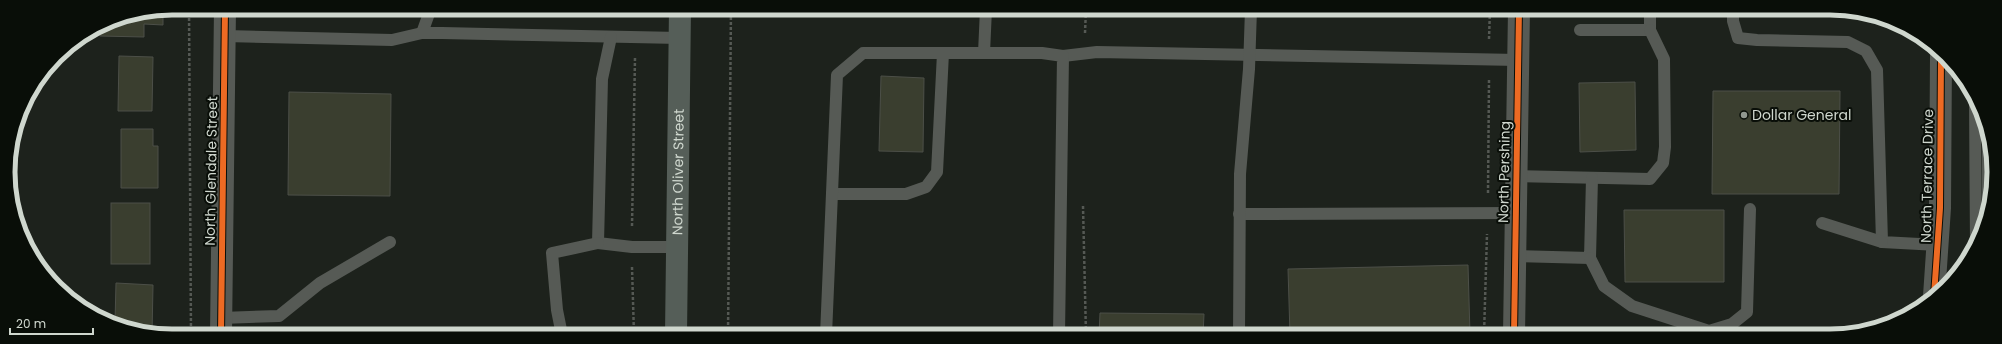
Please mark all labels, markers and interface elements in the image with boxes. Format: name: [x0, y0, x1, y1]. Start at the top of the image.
street label: North Glendale Street: [200, 96, 222, 246]
place label: Dollar General: [1752, 105, 1852, 125]
street label: North Oliver Street: [667, 109, 689, 235]
street label: North Terrace Drive: [1916, 109, 1938, 243]
marker: Dollar General: [1739, 110, 1749, 120]
street label: North Pershing: [1493, 121, 1515, 223]
scale bar: [10, 310, 93, 336]
text: 20 m: [16, 315, 46, 332]

